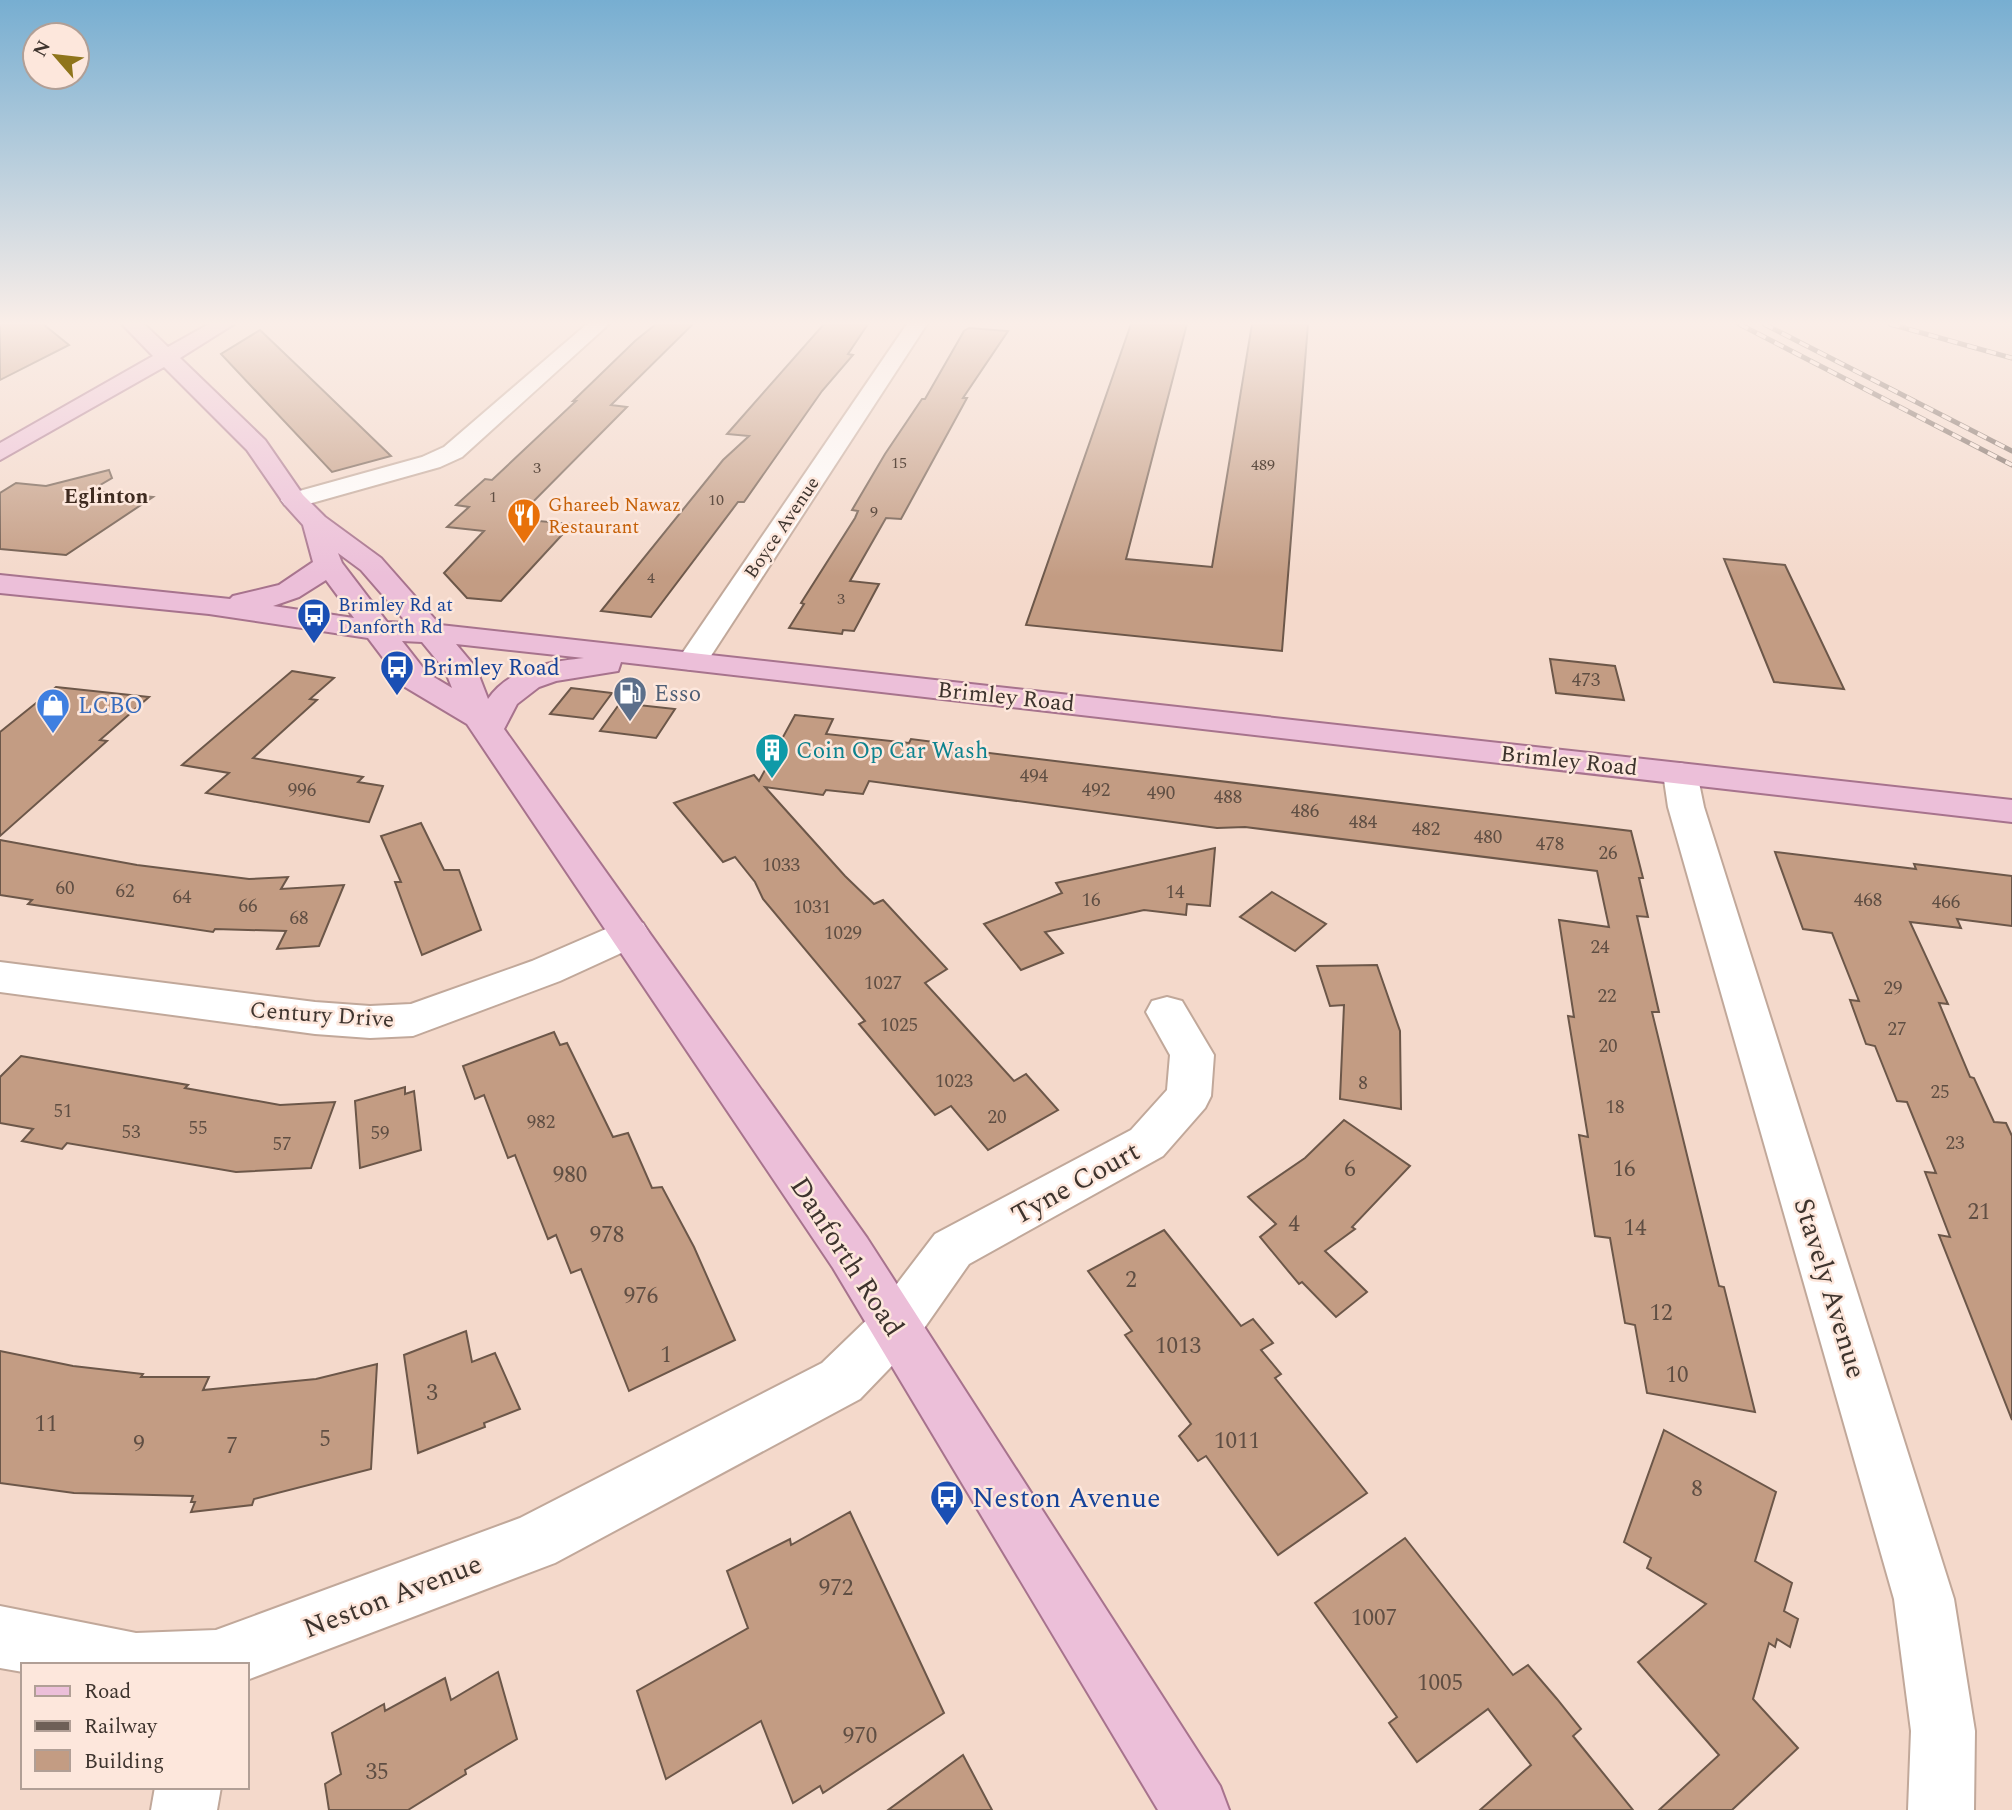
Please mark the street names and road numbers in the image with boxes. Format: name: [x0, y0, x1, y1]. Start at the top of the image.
street label: Boyce Avenue: [737, 471, 827, 585]
street label: Brimley Road: [936, 673, 1076, 722]
street label: Brimley Road: [1499, 737, 1639, 786]
street label: Century Drive: [249, 993, 395, 1038]
street label: Tyne Court: [1003, 1130, 1148, 1236]
street label: Danforth Road: [779, 1168, 915, 1346]
street label: Stavely Avenue: [1782, 1193, 1877, 1384]
street label: Neston Avenue: [297, 1543, 488, 1650]

